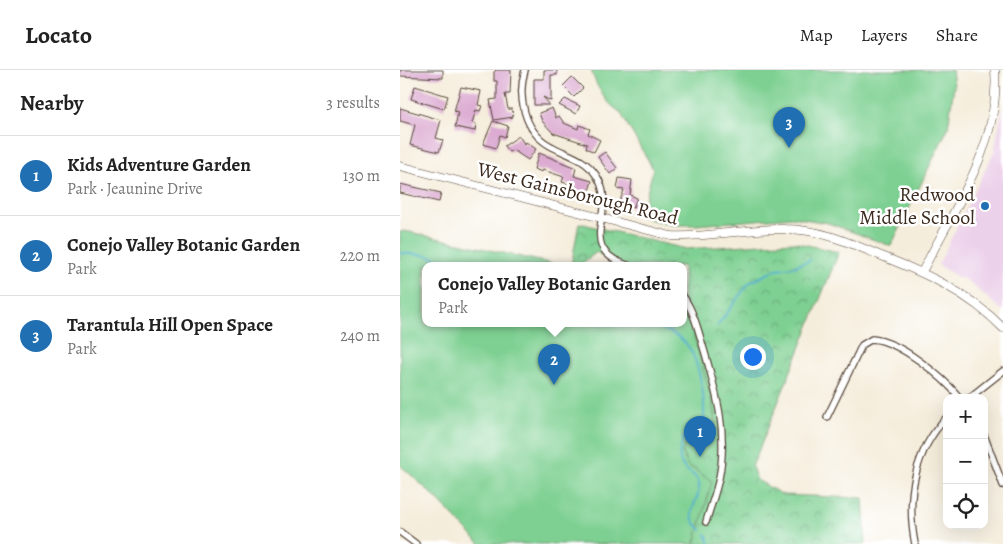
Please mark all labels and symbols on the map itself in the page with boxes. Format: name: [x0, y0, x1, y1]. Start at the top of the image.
pin: 3: [773, 107, 805, 148]
street label: West Gainsborough Road: [473, 155, 682, 232]
place label: Redwood Middle School: [859, 181, 975, 231]
marker: Redwood Middle School: [979, 200, 991, 212]
pin: 2: [538, 344, 570, 385]
your location: [740, 344, 766, 370]
pin: 1: [684, 416, 716, 457]

